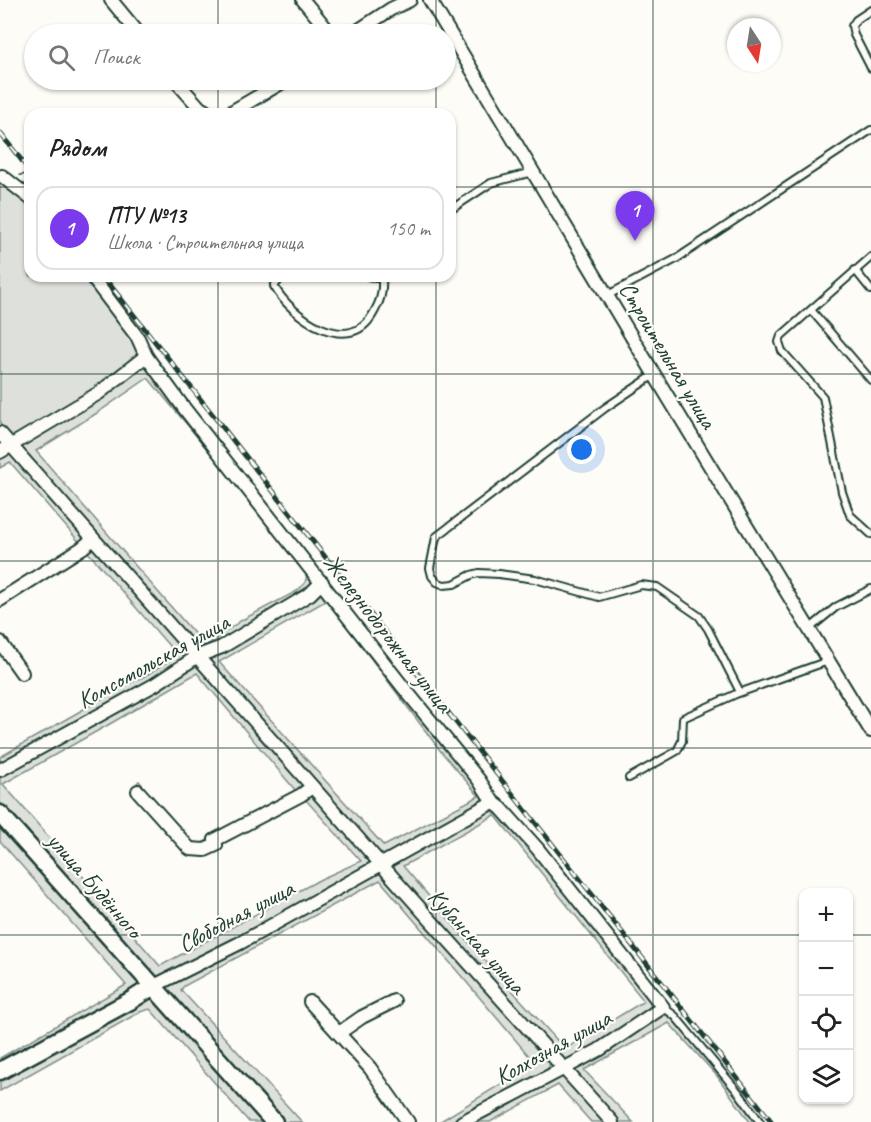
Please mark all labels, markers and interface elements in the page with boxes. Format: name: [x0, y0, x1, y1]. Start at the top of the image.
north arrow: [727, 18, 781, 72]
search box: [24, 24, 456, 90]
icon: search: [45, 41, 78, 74]
text: Поиск: [93, 43, 139, 71]
text: Рядом: [48, 131, 106, 164]
pin: 1: [616, 192, 654, 241]
text: ПТУ №13: [107, 202, 186, 230]
text: 1: [65, 216, 74, 241]
text: 150 m: [387, 216, 430, 241]
text: Школа · Строительная улица: [107, 230, 303, 255]
street label: Строительная улица: [612, 276, 724, 435]
your location: [567, 435, 596, 464]
street label: Железнодорожная улица: [317, 548, 460, 719]
street label: Комсомольская улица: [72, 606, 235, 715]
street label: улица Будённого: [39, 824, 151, 946]
street label: Свободная улица: [173, 872, 300, 959]
street label: Кубанская улица: [422, 882, 533, 1001]
map controls: [799, 888, 853, 1104]
button: +: [799, 888, 853, 942]
button: −: [799, 942, 853, 996]
button: locate: [799, 996, 853, 1050]
street label: Колхозная улица: [489, 1002, 618, 1091]
button: layers: [799, 1050, 853, 1104]

